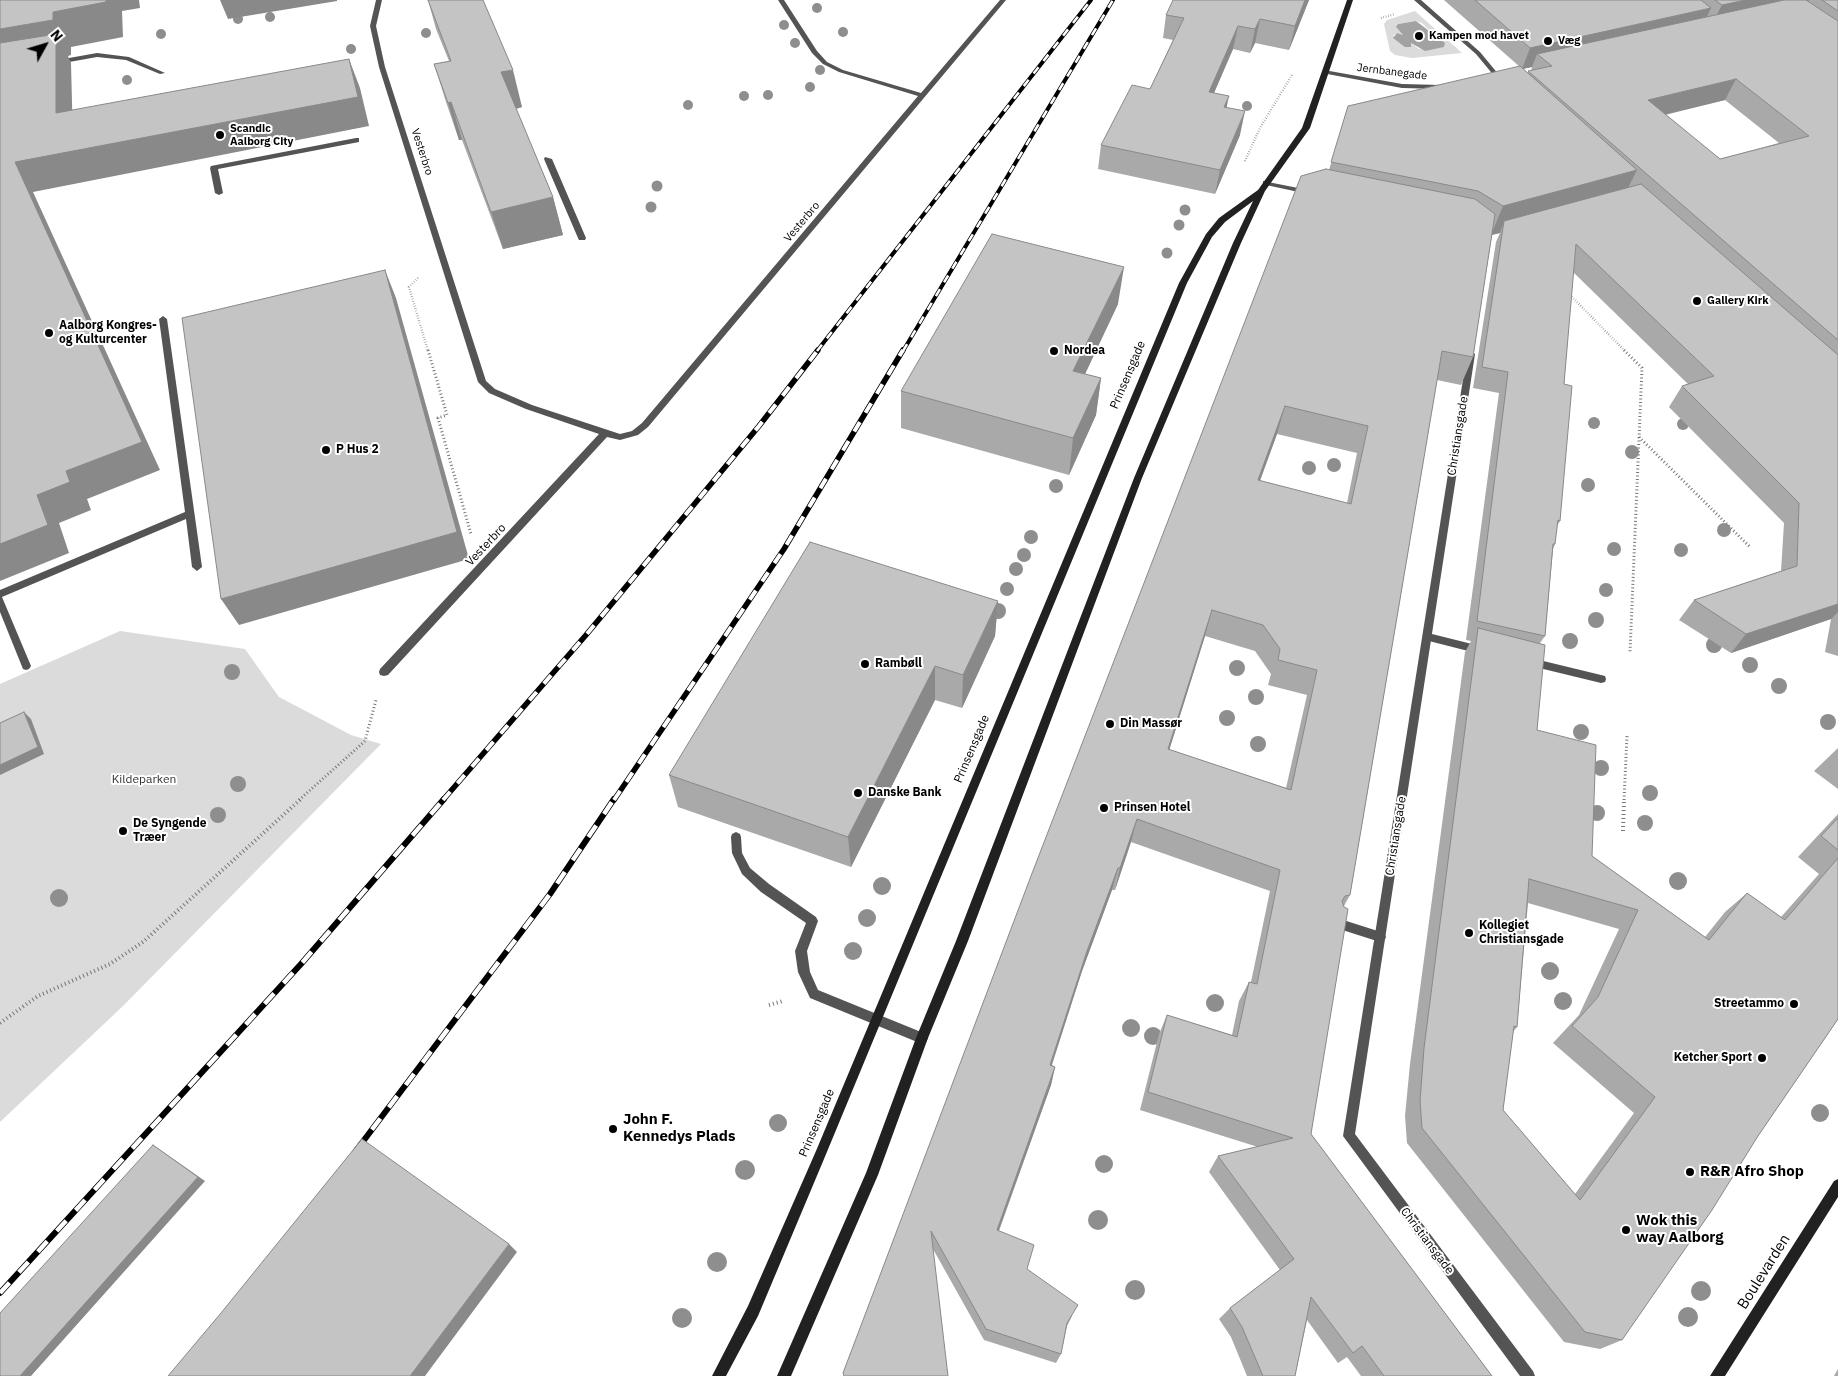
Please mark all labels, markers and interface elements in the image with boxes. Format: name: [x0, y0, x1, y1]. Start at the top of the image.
north arrow: [20, 20, 70, 70]
text: N: [46, 26, 67, 45]
place label: Kampen mod havet: [1429, 29, 1529, 43]
marker: Kampen mod havet: [1413, 30, 1425, 42]
place label: Væg: [1558, 34, 1580, 48]
marker: Væg: [1542, 35, 1554, 47]
street label: Jernbanegade: [1356, 61, 1428, 83]
place label: Scandic Aalborg City: [230, 122, 293, 148]
street label: Vesterbro: [408, 127, 436, 177]
marker: Scandic Aalborg City: [214, 129, 226, 141]
street label: Vesterbro: [781, 199, 823, 245]
place label: Gallery Kirk: [1707, 294, 1769, 308]
marker: Gallery Kirk: [1691, 295, 1703, 307]
place label: Aalborg Kongres- og Kulturcenter: [59, 319, 157, 347]
marker: Aalborg Kongres- og Kulturcenter: [43, 327, 55, 339]
street label: Prinsensgade: [1107, 339, 1149, 411]
place label: Nordea: [1064, 344, 1105, 358]
marker: Nordea: [1048, 345, 1060, 357]
street label: Christiansgade: [1445, 395, 1471, 477]
place label: P Hus 2: [336, 443, 379, 457]
marker: P Hus 2: [320, 444, 332, 456]
street label: Vesterbro: [463, 521, 509, 569]
place label: Rambøll: [875, 657, 922, 671]
marker: Rambøll: [859, 658, 871, 670]
street label: Prinsensgade: [951, 713, 993, 785]
place label: Din Massør: [1120, 717, 1182, 731]
marker: Din Massør: [1104, 718, 1116, 730]
park label: Kildeparken: [112, 773, 176, 787]
place label: Danske Bank: [868, 786, 941, 800]
marker: Danske Bank: [852, 787, 864, 799]
street label: Christiansgade: [1383, 795, 1409, 877]
place label: Prinsen Hotel: [1114, 801, 1190, 815]
marker: Prinsen Hotel: [1098, 802, 1110, 814]
place label: De Syngende Træer: [133, 817, 206, 845]
marker: De Syngende Træer: [117, 825, 129, 837]
place label: Kollegiet Christiansgade: [1479, 919, 1564, 947]
marker: Kollegiet Christiansgade: [1463, 927, 1475, 939]
place label: Streetammo: [1714, 997, 1784, 1011]
marker: Streetammo: [1788, 998, 1800, 1010]
place label: Ketcher Sport: [1674, 1051, 1752, 1065]
marker: Ketcher Sport: [1756, 1052, 1768, 1064]
street label: Prinsensgade: [796, 1087, 838, 1159]
place label: John F. Kennedys Plads: [623, 1111, 735, 1146]
marker: John F. Kennedys Plads: [607, 1123, 619, 1135]
place label: R&R Afro Shop: [1700, 1163, 1804, 1181]
marker: R&R Afro Shop: [1684, 1166, 1696, 1178]
street label: Christiansgade: [1397, 1205, 1457, 1277]
place label: Wok this way Aalborg: [1636, 1212, 1723, 1247]
marker: Wok this way Aalborg: [1620, 1224, 1632, 1236]
street label: Boulevarden: [1734, 1231, 1794, 1313]

